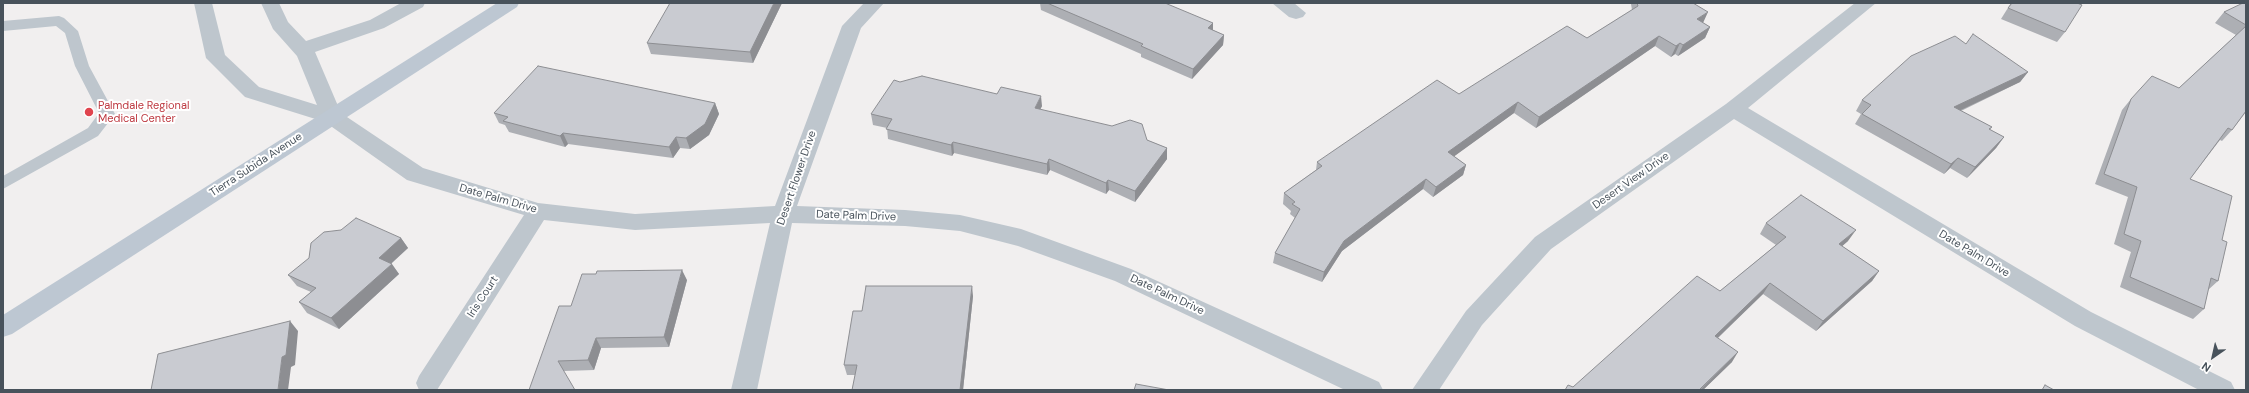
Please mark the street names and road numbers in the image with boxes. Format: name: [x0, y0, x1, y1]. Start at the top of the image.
street label: Desert Flower Drive: [775, 129, 819, 227]
street label: Tierra Subida Avenue: [207, 130, 305, 200]
street label: Desert View Drive: [1590, 150, 1672, 212]
street label: Date Palm Drive: [458, 182, 538, 216]
street label: Date Palm Drive: [816, 208, 896, 224]
street label: Date Palm Drive: [1936, 228, 2012, 280]
street label: Date Palm Drive: [1128, 272, 1206, 318]
street label: Iris Court: [465, 274, 501, 320]

